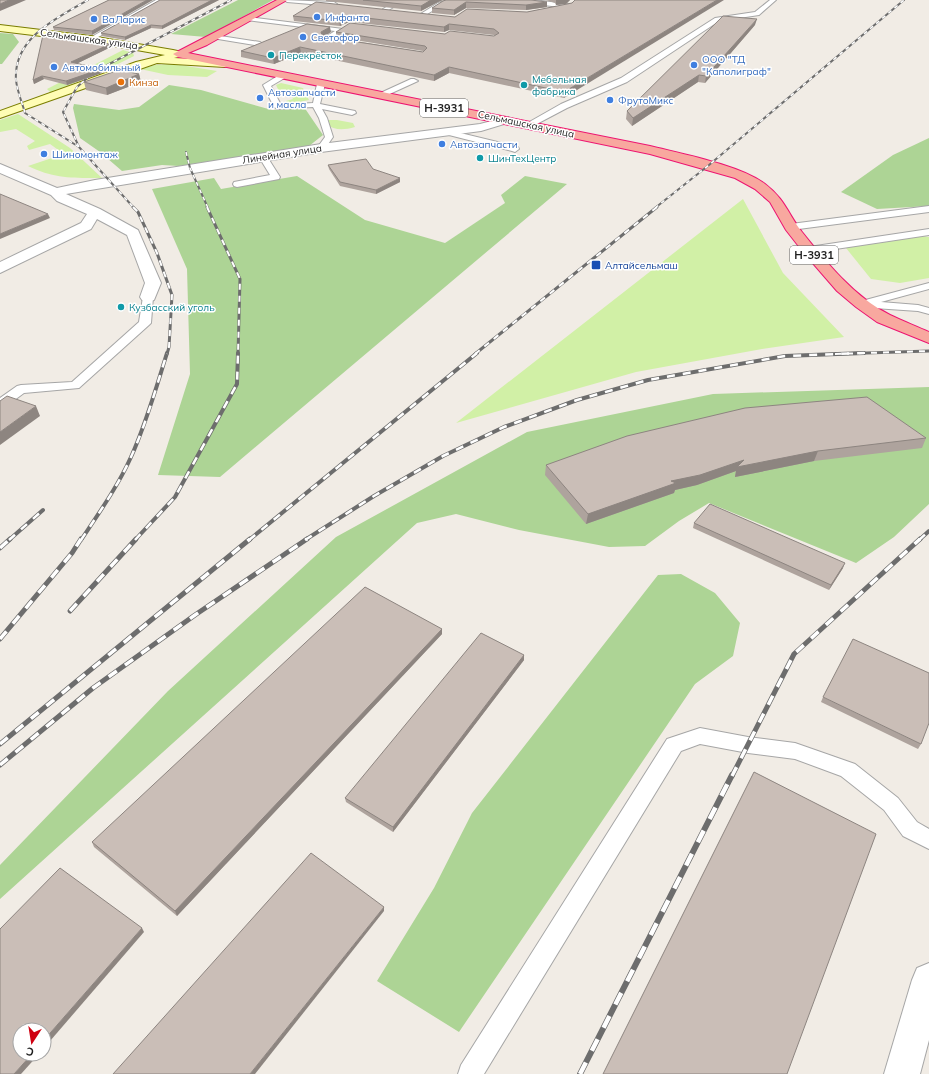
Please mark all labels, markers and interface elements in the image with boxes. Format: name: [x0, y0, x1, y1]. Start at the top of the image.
place label: Инфанта: [325, 11, 369, 24]
marker: Инфанта: [312, 12, 322, 22]
place label: ВаЛарис: [102, 13, 146, 26]
marker: ВаЛарис: [89, 14, 99, 24]
street label: Сельмашская улица: [39, 26, 139, 52]
place label: Светофор: [311, 31, 359, 44]
marker: Светофор: [298, 32, 308, 42]
place label: Перекрёсток: [279, 49, 342, 62]
marker: Перекрёсток: [266, 50, 276, 60]
place label: ООО "ТД "Каполиграф": [702, 53, 771, 78]
marker: ООО "ТД "Каполиграф": [689, 60, 699, 70]
place label: Автомобильный: [62, 61, 140, 74]
marker: Автомобильный: [49, 62, 59, 72]
place label: Мебельная фабрика: [532, 73, 586, 98]
place label: Кинза: [129, 76, 159, 89]
marker: Кинза: [116, 77, 126, 87]
marker: Мебельная фабрика: [519, 80, 529, 90]
place label: Автозапчасти и масла: [268, 86, 336, 111]
marker: Автозапчасти и масла: [255, 93, 265, 103]
place label: ФрутоМикс: [618, 94, 673, 107]
marker: ФрутоМикс: [605, 95, 615, 105]
road number: Н-3931: [420, 99, 468, 117]
street label: Сельмашская улица: [477, 107, 575, 141]
place label: Автозапчасти: [450, 138, 518, 151]
marker: Автозапчасти: [437, 139, 447, 149]
street label: Линейная улица: [241, 141, 323, 167]
place label: Шиномонтаж: [52, 148, 119, 161]
marker: Шиномонтаж: [39, 149, 49, 159]
place label: ШинТехЦентр: [488, 152, 556, 165]
marker: ШинТехЦентр: [475, 153, 485, 163]
road number: Н-3931: [790, 246, 838, 264]
marker: Алтайсельмаш: [590, 259, 602, 271]
place label: Алтайсельмаш: [605, 259, 678, 272]
place label: Кузбасский уголь: [129, 301, 215, 314]
marker: Кузбасский уголь: [116, 302, 126, 312]
north arrow: [12, 1022, 52, 1062]
text: С: [24, 1044, 35, 1059]

